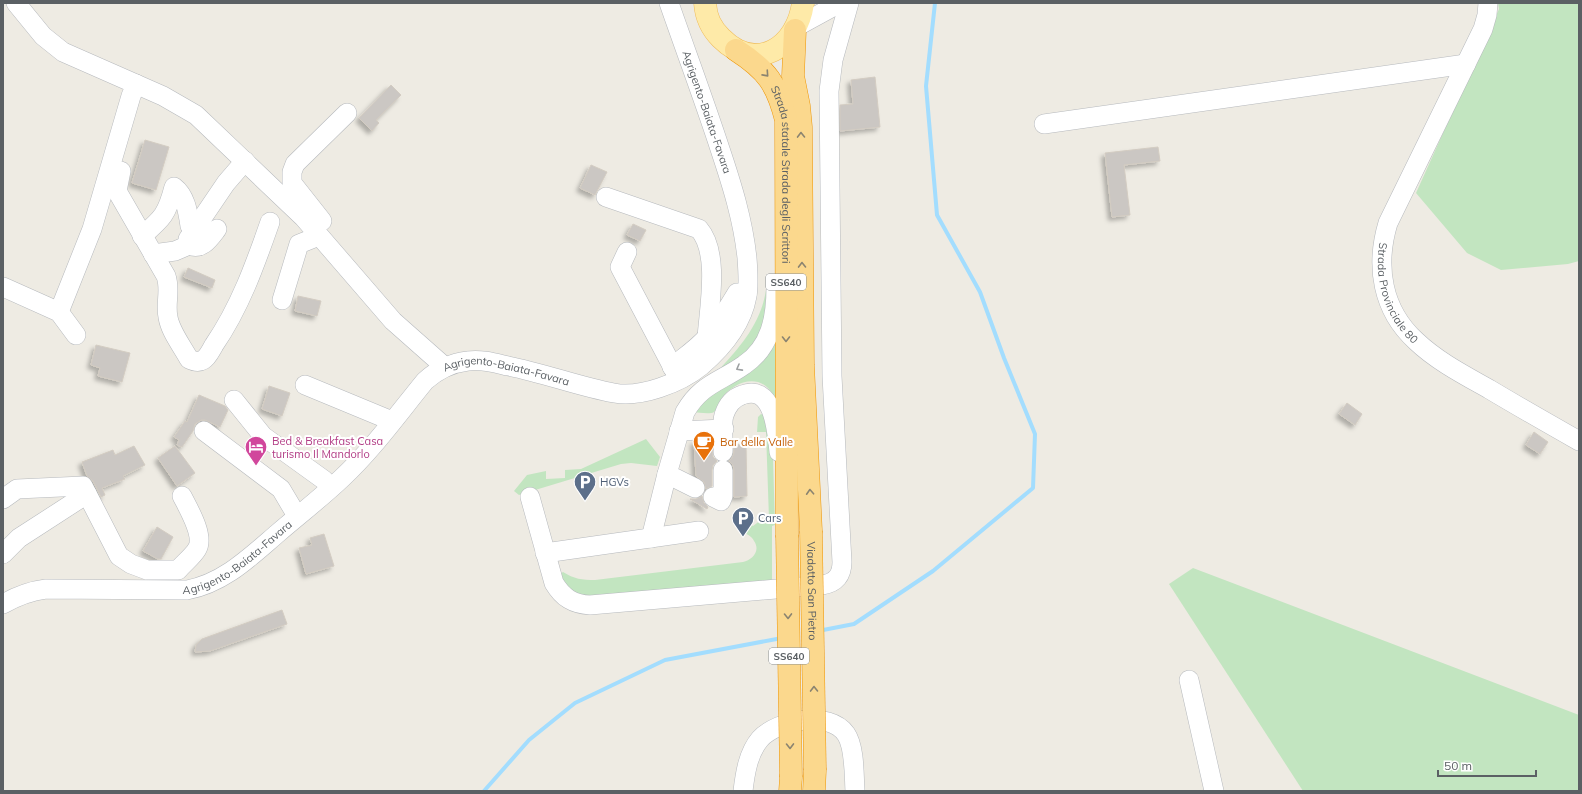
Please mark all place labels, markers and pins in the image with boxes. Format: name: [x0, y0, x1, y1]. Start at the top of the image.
cafe icon: Bar della Valle: [691, 429, 717, 462]
hotel icon: Bed & Breakfast Casa turismo Il Mandorlo: [243, 434, 269, 467]
place label: Bed & Breakfast Casa turismo Il Mandorlo: [272, 434, 383, 461]
place label: Bar della Valle: [720, 435, 793, 449]
parking icon: HGVs: [572, 469, 598, 502]
place label: HGVs: [600, 475, 629, 489]
parking icon: Cars: [730, 505, 756, 538]
place label: Cars: [758, 511, 781, 525]

